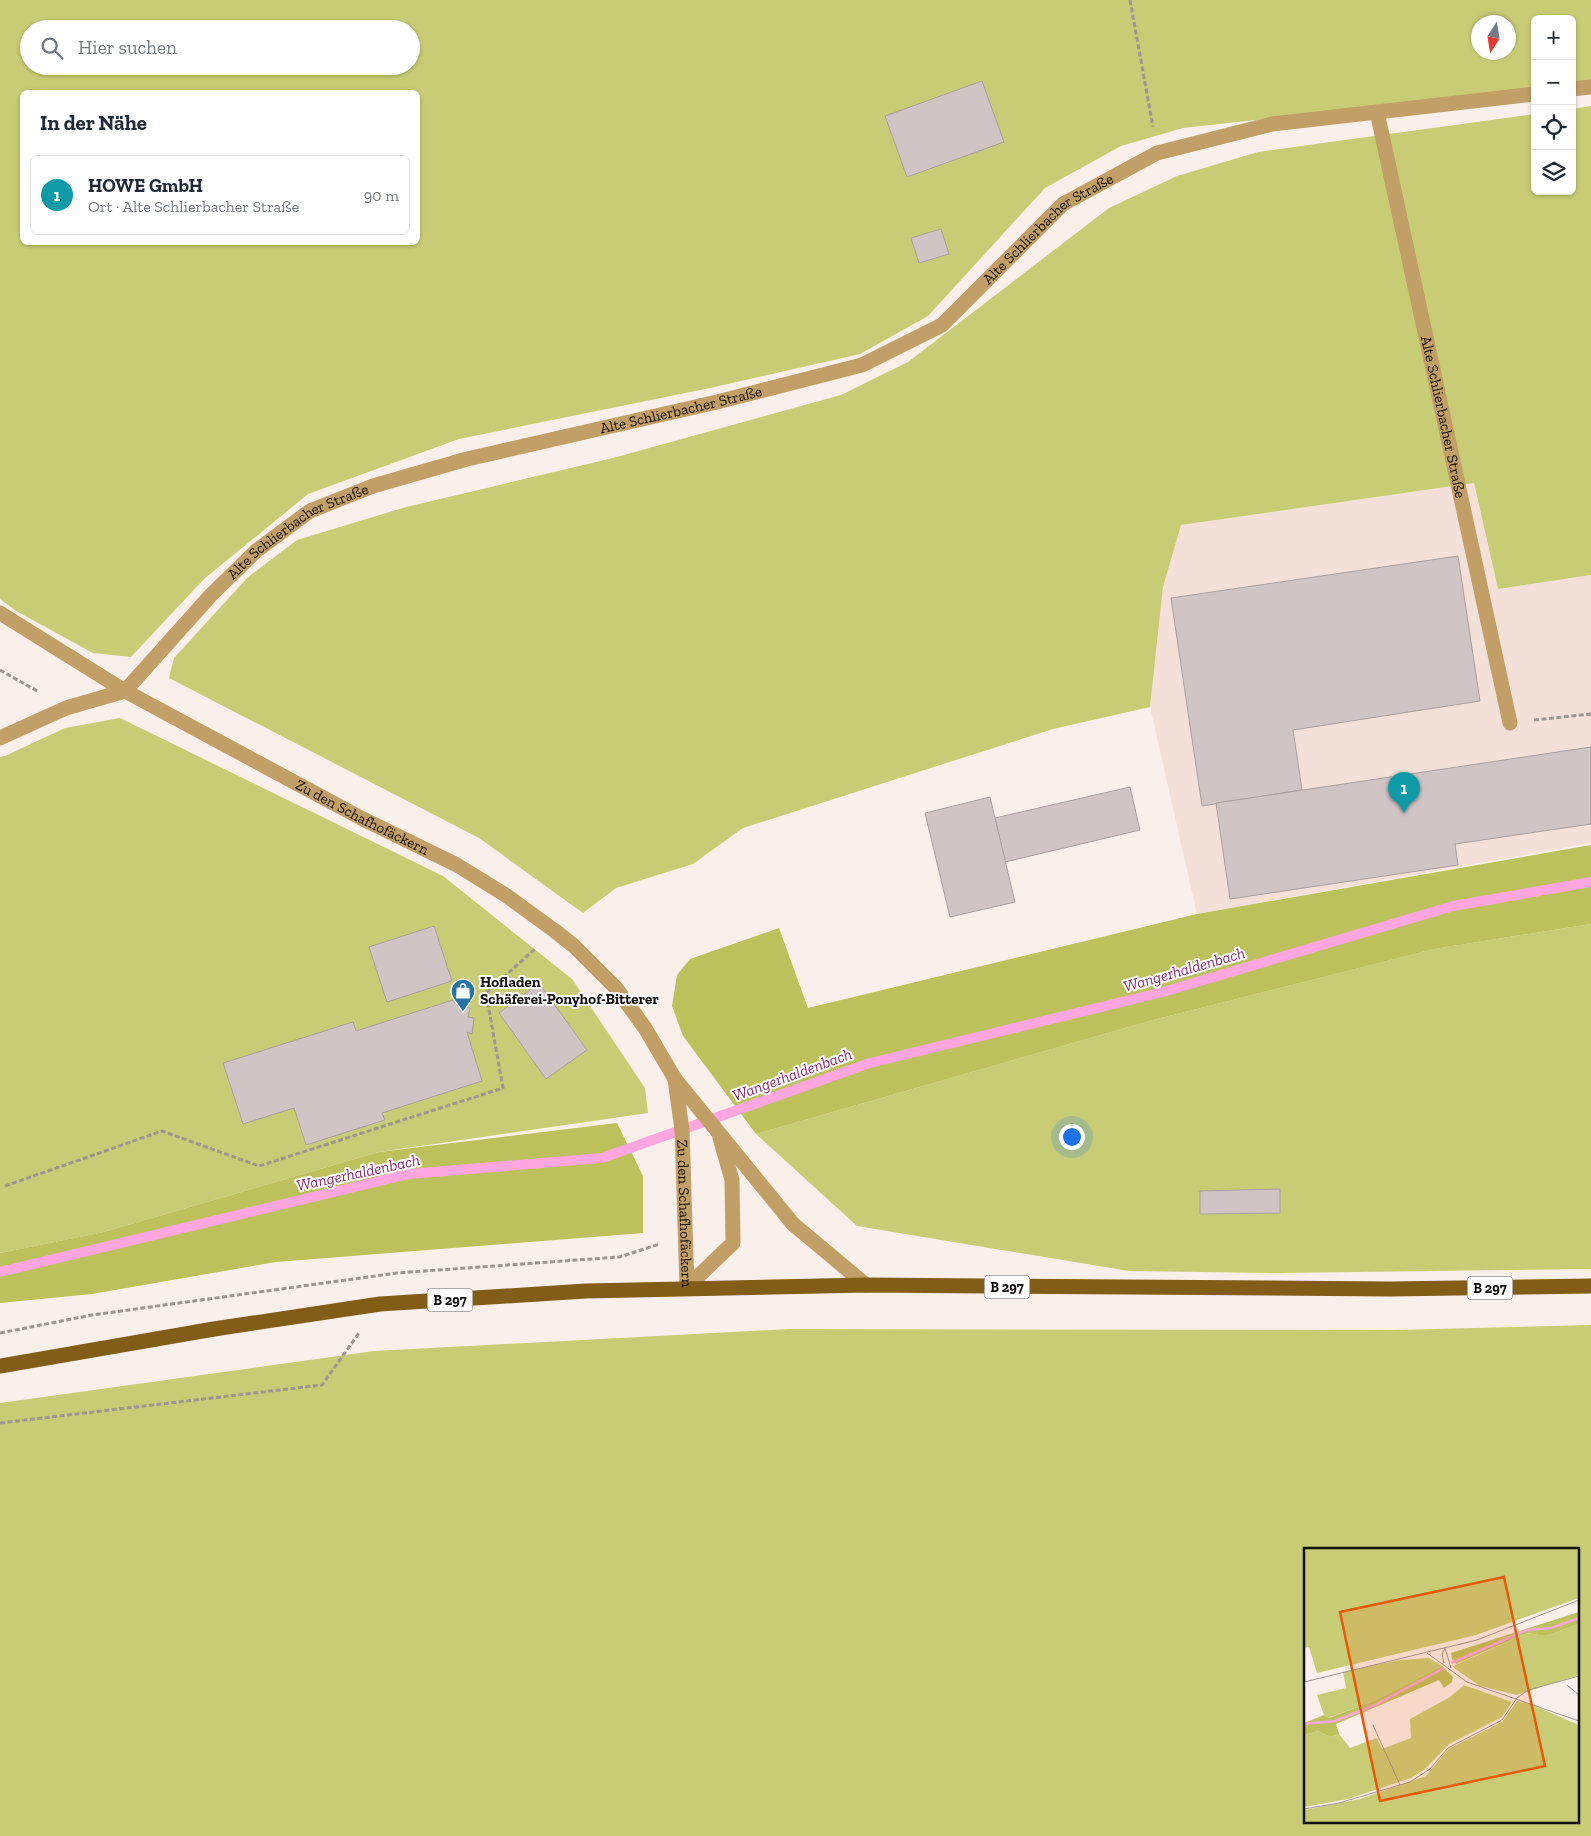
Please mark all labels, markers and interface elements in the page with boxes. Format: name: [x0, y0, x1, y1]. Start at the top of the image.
north arrow: [1471, 15, 1516, 60]
map controls: [1531, 15, 1576, 195]
button: +: [1531, 15, 1576, 60]
search box: [20, 20, 420, 75]
icon: search: [38, 34, 66, 62]
text: Hier suchen: [78, 36, 177, 59]
button: −: [1531, 60, 1576, 105]
button: locate: [1531, 105, 1576, 150]
text: In der Nähe: [40, 110, 147, 135]
button: layers: [1531, 150, 1576, 195]
street label: Alte Schlierbacher Straße: [979, 169, 1116, 288]
text: HOWE GmbH: [88, 174, 203, 197]
text: 1: [54, 186, 60, 205]
text: 90 m: [364, 186, 399, 205]
text: Ort · Alte Schlierbacher Straße: [88, 197, 299, 216]
street label: Alte Schlierbacher Straße: [1417, 334, 1470, 500]
street label: Alte Schlierbacher Straße: [598, 382, 764, 437]
street label: Alte Schlierbacher Straße: [224, 480, 371, 583]
pin: 1: [1388, 772, 1420, 813]
street label: Zu den Schafhofäckern: [292, 775, 432, 859]
water label: Wangerhaldenbach: [1121, 943, 1247, 996]
place label: Hofladen Schäferei-Ponyhof-Bitterer: [480, 973, 659, 1008]
shop icon: Hofladen Schäferei-Ponyhof-Bitterer: [450, 978, 476, 1012]
water label: Wangerhaldenbach: [730, 1044, 855, 1105]
your location: [1059, 1124, 1085, 1150]
street label: Zu den Schafhofäckern: [673, 1139, 696, 1288]
water label: Wangerhaldenbach: [295, 1150, 422, 1195]
road number: B 297: [984, 1275, 1030, 1298]
road number: B 297: [1468, 1276, 1512, 1300]
road number: B 297: [428, 1288, 472, 1312]
inset map: [1304, 1548, 1578, 1824]

